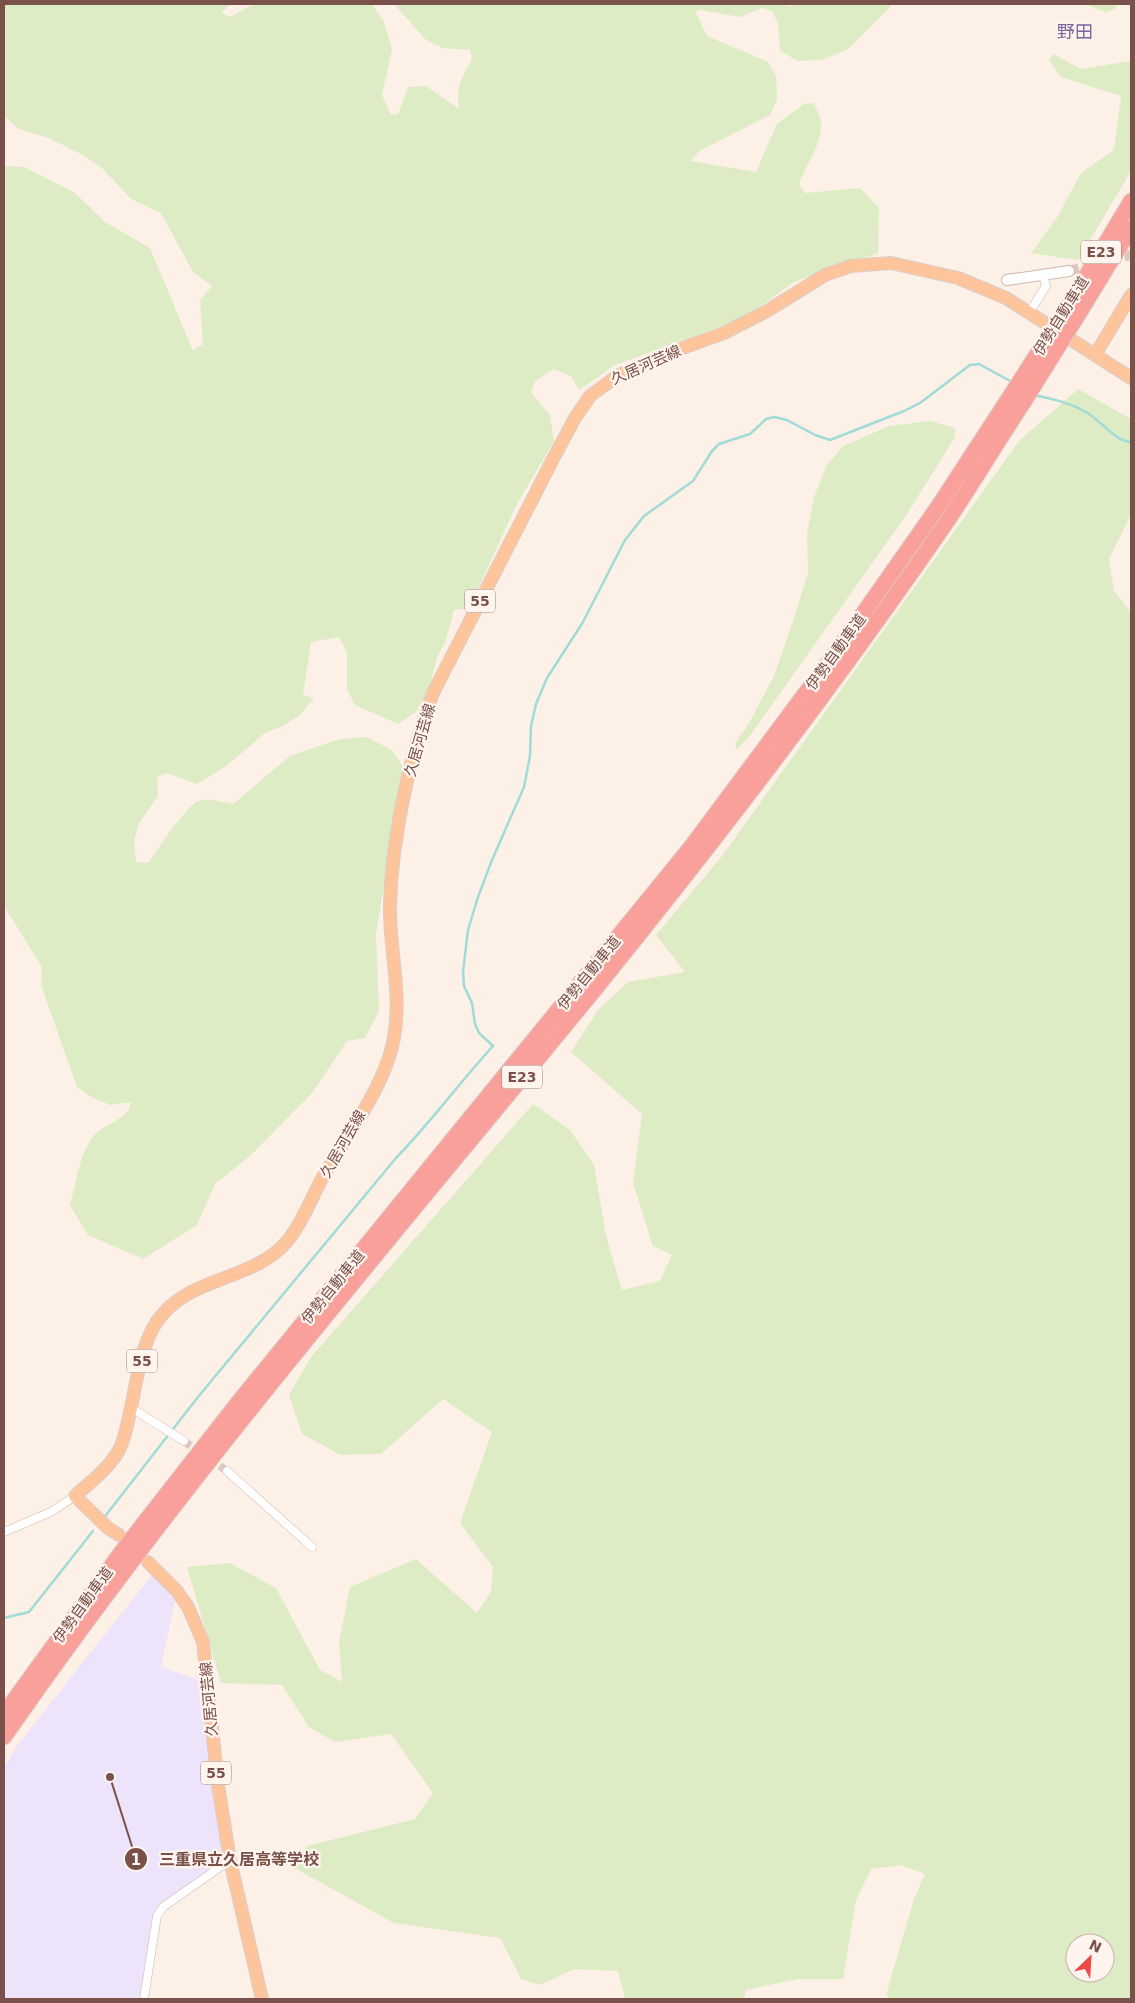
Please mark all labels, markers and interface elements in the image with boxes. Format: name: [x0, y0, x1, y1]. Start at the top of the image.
district label: 野田: [1057, 21, 1093, 42]
road number: E23: [1081, 240, 1121, 264]
street label: 伊勢自動車道: [1030, 273, 1092, 359]
street label: 久居河芸線: [608, 342, 684, 388]
road number: 55: [465, 590, 495, 612]
street label: 伊勢自動車道: [802, 610, 870, 694]
street label: 久居河芸線: [401, 701, 439, 779]
street label: 伊勢自動車道: [554, 932, 624, 1014]
road number: E23: [502, 1066, 542, 1088]
street label: 久居河芸線: [316, 1107, 370, 1181]
street label: 伊勢自動車道: [298, 1246, 368, 1328]
road number: 55: [127, 1350, 157, 1372]
street label: 伊勢自動車道: [49, 1563, 117, 1647]
street label: 久居河芸線: [197, 1661, 221, 1737]
road number: 55: [201, 1762, 231, 1785]
callout: 三重県立久居高等学校: [124, 1844, 329, 1875]
text: 三重県立久居高等学校: [159, 1850, 319, 1869]
text: 1: [131, 1851, 141, 1869]
north arrow: [1065, 1933, 1115, 1983]
text: N: [1087, 1936, 1104, 1956]

